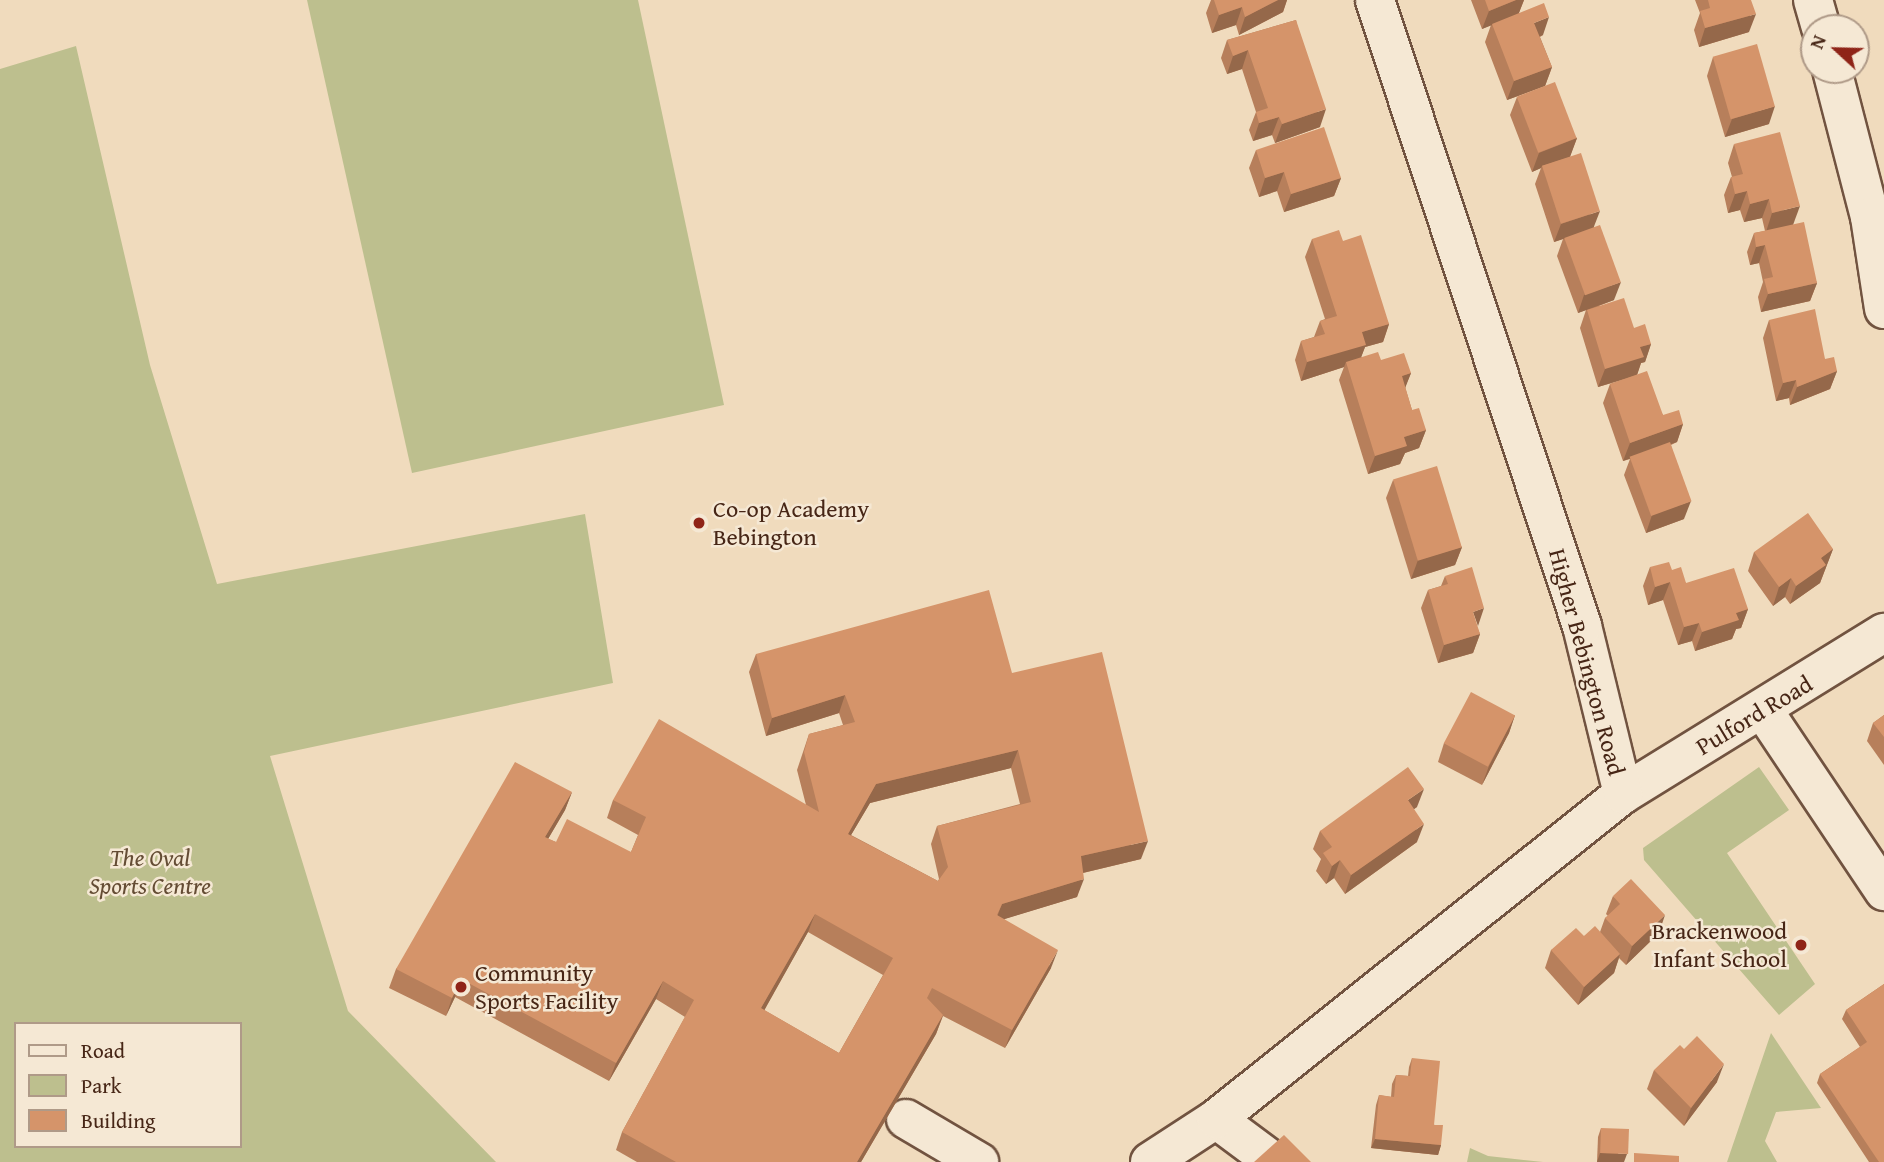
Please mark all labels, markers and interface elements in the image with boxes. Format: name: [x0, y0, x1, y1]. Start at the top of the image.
north arrow: [1800, 14, 1870, 84]
text: N: [1802, 31, 1833, 53]
place label: Co-op Academy Bebington: [713, 495, 869, 551]
marker: Co-op Academy Bebington: [691, 515, 707, 531]
street label: Higher Bebington Road: [1543, 545, 1631, 779]
street label: Pulford Road: [1691, 669, 1817, 761]
park label: The Oval Sports Centre: [89, 844, 211, 900]
place label: Brackenwood Infant School: [1652, 917, 1787, 973]
marker: Brackenwood Infant School: [1793, 937, 1809, 953]
place label: Community Sports Facility: [475, 959, 618, 1015]
marker: Community Sports Facility: [453, 979, 469, 995]
legend: [14, 1022, 242, 1148]
text: Road: [81, 1035, 125, 1066]
text: Park: [81, 1070, 122, 1101]
text: Building: [81, 1105, 155, 1136]

